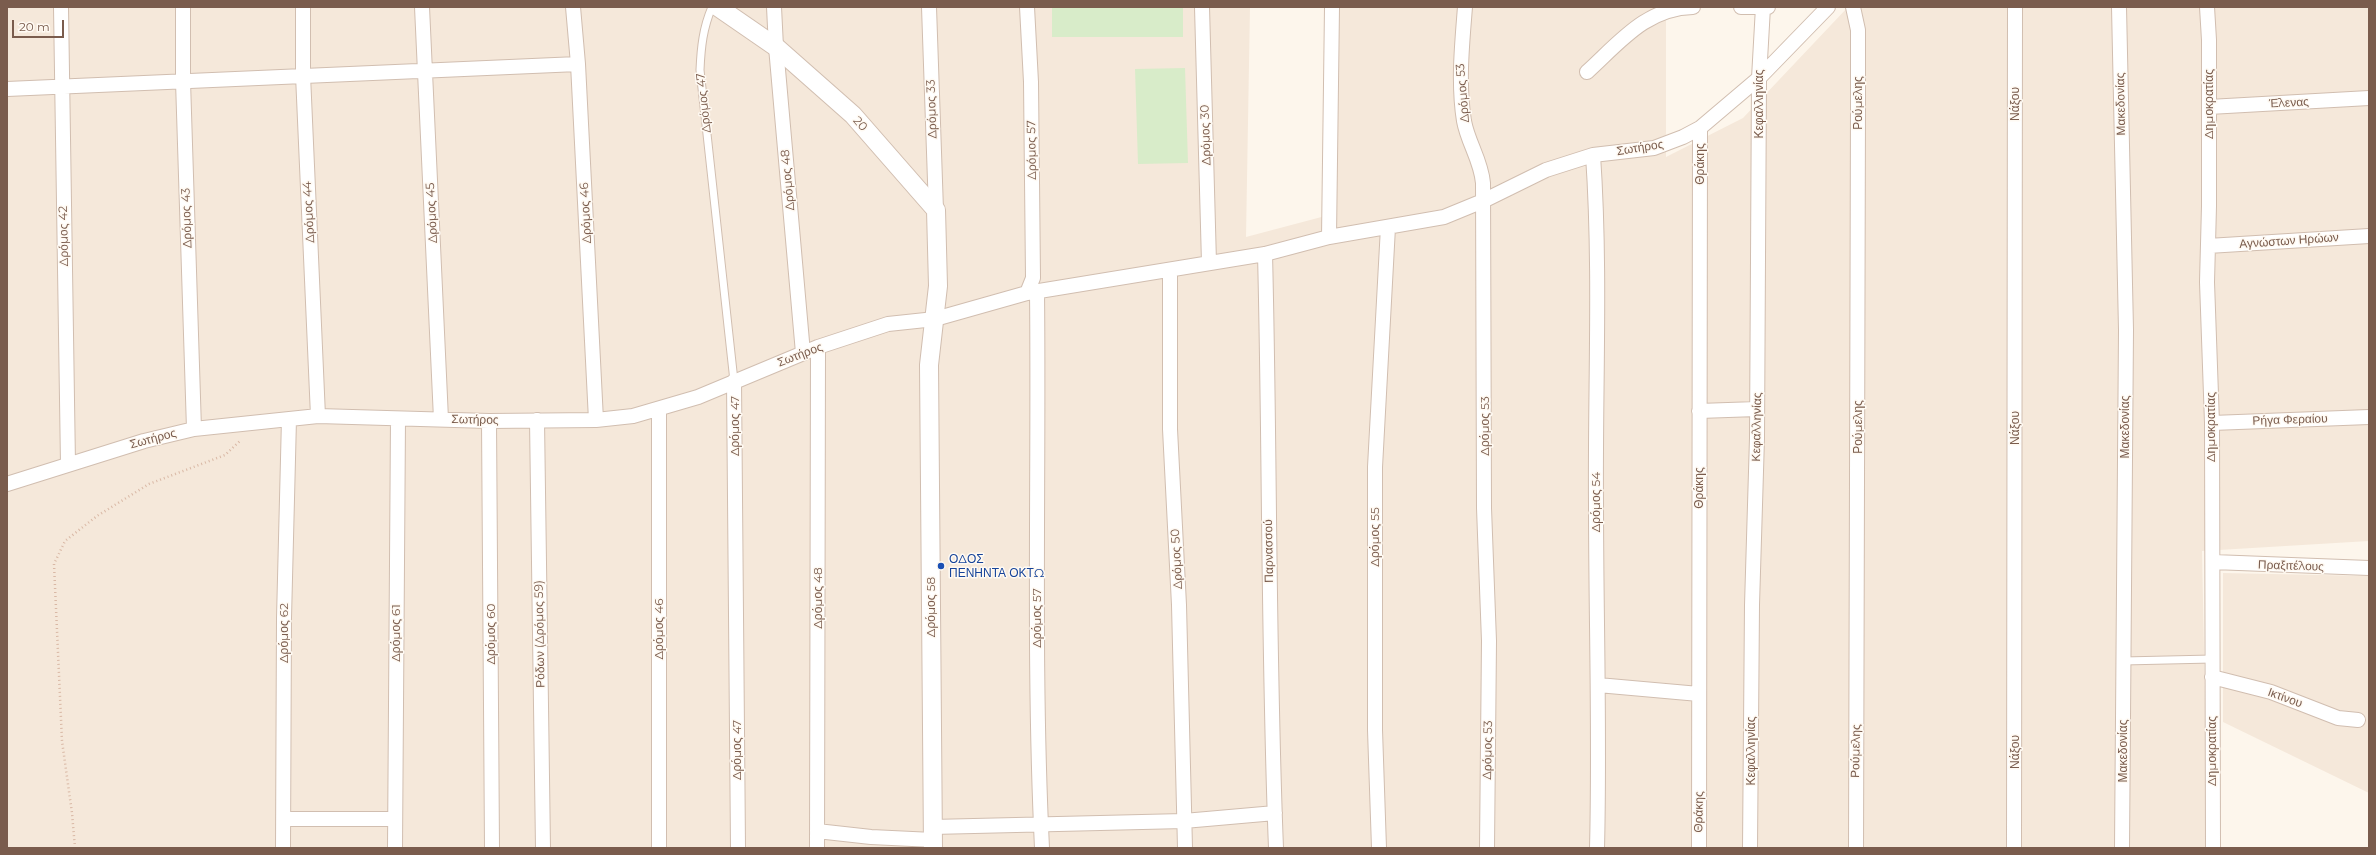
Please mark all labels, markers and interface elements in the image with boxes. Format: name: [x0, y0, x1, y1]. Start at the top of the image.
scale bar: [14, 12, 66, 38]
text: 20 m: [19, 19, 50, 34]
street label: Δρόμος 53: [1453, 63, 1473, 123]
street label: Κεφαλληνίας: [1752, 69, 1766, 139]
street label: Δημοκρατίας: [2202, 69, 2216, 139]
street label: Δρόμος 47: [694, 72, 714, 134]
street label: Μακεδονίας: [2113, 72, 2129, 136]
street label: Ρούμελης: [1851, 76, 1865, 130]
street label: Δρόμος 33: [924, 79, 940, 139]
street label: Νάξου: [2008, 87, 2022, 121]
street label: Έλενας: [2269, 95, 2309, 111]
street label: Δρόμος 30: [1198, 104, 1214, 166]
street label: 20: [850, 114, 870, 134]
street label: Δρόμος 57: [1024, 120, 1040, 180]
street label: Σωτήρος: [1616, 137, 1664, 159]
street label: Θράκης: [1693, 143, 1707, 185]
street label: Δρόμος 48: [778, 149, 798, 211]
street label: Δρόμος 44: [300, 181, 318, 243]
street label: Δρόμος 45: [423, 182, 441, 244]
street label: Δρόμος 46: [577, 182, 595, 244]
street label: Δρόμος 43: [179, 188, 195, 248]
street label: Δρόμος 42: [56, 206, 72, 266]
street label: Αγνώστων Ηρώων: [2239, 230, 2339, 252]
street label: Σωτήρος: [775, 340, 825, 370]
street label: Κεφαλληνίας: [1749, 392, 1765, 462]
street label: Δημοκρατίας: [2204, 392, 2218, 462]
street label: Μακεδονίας: [2118, 395, 2132, 459]
street label: Δρόμος 47: [728, 396, 742, 456]
street label: Δρόμος 53: [1478, 396, 1492, 456]
street label: Ρούμελης: [1851, 400, 1865, 454]
street label: Νάξου: [2008, 411, 2022, 445]
street label: Ρήγα Φεραίου: [2252, 411, 2328, 429]
street label: Σωτήρος: [451, 412, 499, 428]
street label: Σωτήρος: [128, 426, 178, 452]
street label: Θράκης: [1692, 467, 1706, 509]
street label: Δρόμος 54: [1589, 472, 1603, 532]
street label: Δρόμος 55: [1368, 507, 1382, 567]
street label: Παρνασσού: [1261, 519, 1277, 583]
street label: Δρόμος 50: [1168, 528, 1186, 590]
place label: ΟΔΟΣ ΠΕΝΗΝΤΑ ΟΚΤΩ: [949, 552, 1044, 580]
street label: Πραξιτέλους: [2258, 558, 2324, 574]
marker: ΟΔΟΣ ΠΕΝΗΝΤΑ ΟΚΤΩ: [936, 561, 946, 571]
street label: Δρόμος 48: [811, 567, 825, 629]
street label: Δρόμος 58: [924, 577, 938, 637]
street label: Ρόδων (Δρόμος 59): [532, 580, 548, 688]
street label: Δρόμος 57: [1030, 588, 1044, 648]
street label: Δρόμος 46: [652, 598, 666, 660]
street label: Δρόμος 62: [277, 603, 291, 663]
street label: Δρόμος 60: [484, 603, 498, 665]
street label: Δρόμος 61: [389, 604, 403, 662]
street label: Ικτίνου: [2266, 685, 2304, 711]
street label: Κεφαλληνίας: [1744, 716, 1758, 786]
street label: Δημοκρατίας: [2205, 716, 2219, 786]
street label: Μακεδονίας: [2116, 719, 2130, 783]
street label: Δρόμος 47: [730, 720, 744, 780]
street label: Δρόμος 53: [1480, 720, 1496, 780]
street label: Ρούμελης: [1848, 724, 1864, 778]
street label: Νάξου: [2008, 735, 2022, 769]
street label: Θράκης: [1691, 791, 1707, 833]

